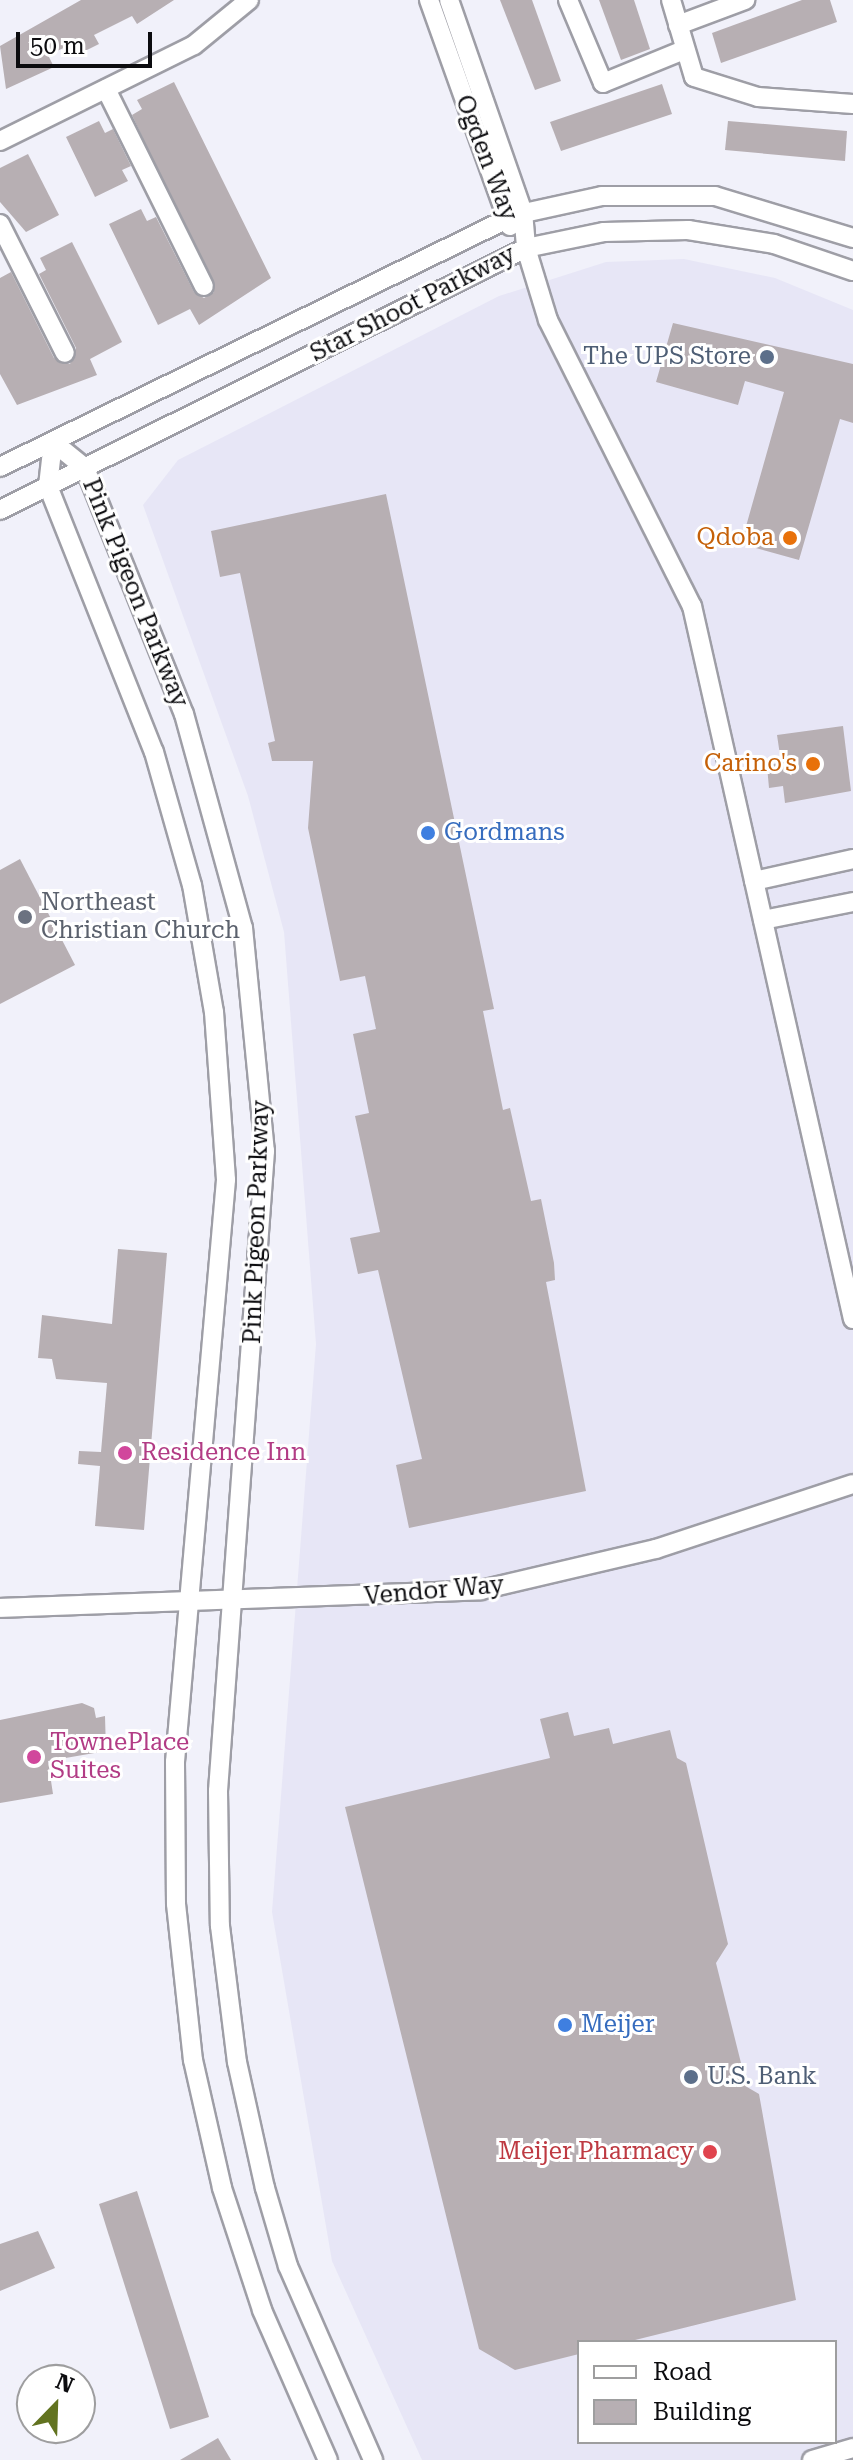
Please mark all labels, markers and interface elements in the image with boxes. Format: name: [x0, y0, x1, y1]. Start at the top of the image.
scale bar: [20, 16, 156, 66]
text: 50 m: [30, 32, 85, 60]
street label: Ogden Way: [449, 91, 523, 225]
street label: Star Shoot Parkway: [306, 240, 520, 368]
place label: The UPS Store: [583, 343, 751, 371]
marker: The UPS Store: [758, 348, 776, 366]
street label: Pink Pigeon Parkway: [76, 474, 194, 712]
place label: Qdoba: [696, 524, 774, 552]
marker: Qdoba: [781, 529, 799, 547]
place label: Carino's: [704, 750, 797, 778]
marker: Carino's: [804, 755, 822, 773]
place label: Gordmans: [444, 819, 565, 847]
marker: Gordmans: [419, 824, 437, 842]
place label: Northeast Christian Church: [41, 889, 240, 945]
marker: Northeast Christian Church: [16, 908, 34, 926]
street label: Pink Pigeon Parkway: [238, 1100, 276, 1344]
place label: Residence Inn: [141, 1439, 306, 1467]
marker: Residence Inn: [116, 1444, 134, 1462]
street label: Vendor Way: [363, 1571, 505, 1611]
place label: TownePlace Suites: [50, 1729, 189, 1785]
marker: TownePlace Suites: [25, 1748, 43, 1766]
place label: Meijer: [581, 2011, 655, 2039]
marker: Meijer: [556, 2016, 574, 2034]
place label: U.S. Bank: [707, 2063, 817, 2091]
marker: U.S. Bank: [682, 2068, 700, 2086]
place label: Meijer Pharmacy: [498, 2138, 694, 2166]
marker: Meijer Pharmacy: [701, 2143, 719, 2161]
legend: [577, 2340, 837, 2444]
text: Road: [653, 2358, 712, 2386]
north arrow: [16, 2364, 96, 2444]
text: N: [52, 2368, 77, 2398]
text: Building: [653, 2398, 751, 2426]

